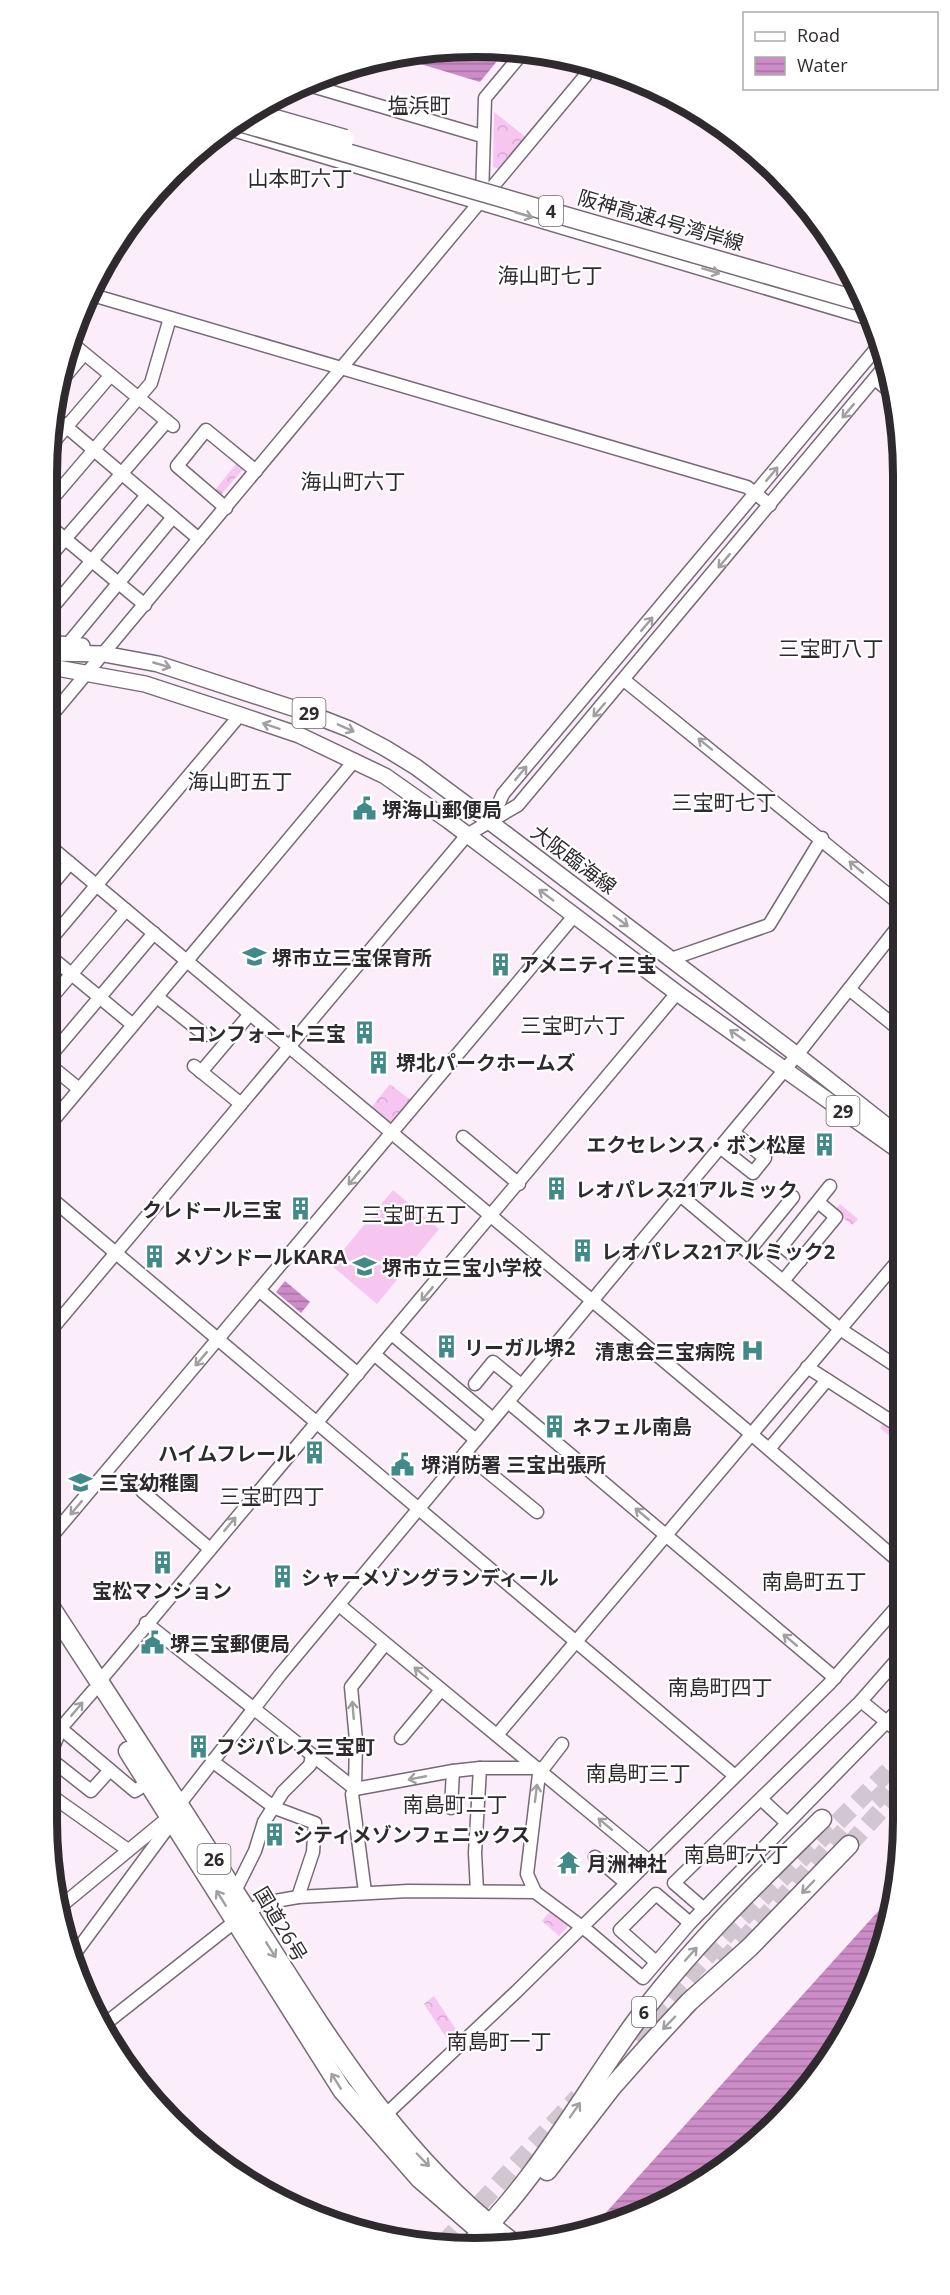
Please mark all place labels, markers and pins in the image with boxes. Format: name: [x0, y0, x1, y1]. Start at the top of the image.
public building icon: 堺海山郵便局: [351, 796, 377, 822]
place label: 堺海山郵便局: [382, 796, 502, 823]
school or university icon: 堺市立三宝保育所: [241, 944, 267, 970]
place label: 堺市立三宝保育所: [272, 944, 432, 971]
building icon: アメニティ三宝: [488, 951, 514, 977]
place label: アメニティ三宝: [519, 951, 657, 978]
place label: コンフォート三宝: [187, 1020, 346, 1047]
building icon: コンフォート三宝: [351, 1020, 377, 1046]
building icon: 堺北パークホームズ: [365, 1049, 391, 1075]
place label: 堺北パークホームズ: [396, 1049, 575, 1076]
place label: エクセレンス・ボン松屋: [586, 1131, 806, 1158]
building icon: エクセレンス・ボン松屋: [811, 1131, 837, 1157]
building icon: レオパレス21アルミック: [544, 1176, 570, 1202]
place label: レオパレス21アルミック: [575, 1176, 798, 1203]
place label: クレドール三宝: [142, 1196, 282, 1223]
building icon: クレドール三宝: [287, 1196, 313, 1222]
building icon: レオパレス21アルミック2: [570, 1238, 596, 1264]
place label: レオパレス21アルミック2: [601, 1238, 835, 1265]
building icon: メゾンドールKARA: [142, 1243, 168, 1269]
place label: メゾンドールKARA: [173, 1243, 347, 1270]
school or university icon: 堺市立三宝小学校: [351, 1254, 377, 1280]
place label: 堺市立三宝小学校: [382, 1254, 542, 1281]
building icon: リーガル堺2: [433, 1334, 459, 1360]
place label: リーガル堺2: [464, 1334, 575, 1361]
place label: 清恵会三宝病院: [595, 1338, 735, 1365]
hospital icon: 清恵会三宝病院: [740, 1338, 766, 1364]
building icon: ネフェル南島: [541, 1413, 567, 1439]
place label: ネフェル南島: [572, 1413, 692, 1440]
place label: ハイムフレール: [158, 1440, 296, 1467]
building icon: ハイムフレール: [301, 1440, 327, 1466]
public building icon: 堺消防署 三宝出張所: [390, 1451, 416, 1477]
place label: 堺消防署 三宝出張所: [421, 1451, 606, 1478]
school or university icon: 三宝幼稚園: [68, 1469, 94, 1495]
place label: 三宝幼稚園: [99, 1469, 199, 1496]
building icon: 宝松マンション: [149, 1550, 175, 1576]
building icon: シャーメゾングランディール: [270, 1564, 296, 1590]
place label: シャーメゾングランディール: [301, 1564, 559, 1591]
place label: 宝松マンション: [92, 1577, 232, 1604]
public building icon: 堺三宝郵便局: [139, 1630, 165, 1656]
place label: 堺三宝郵便局: [170, 1630, 290, 1657]
building icon: フジパレス三宝町: [185, 1733, 211, 1759]
place label: フジパレス三宝町: [216, 1733, 375, 1760]
building icon: シティメゾンフェニックス: [262, 1821, 288, 1847]
place label: シティメゾンフェニックス: [293, 1821, 531, 1848]
temple icon: 月洲神社: [556, 1850, 582, 1876]
place label: 月洲神社: [587, 1850, 667, 1877]

